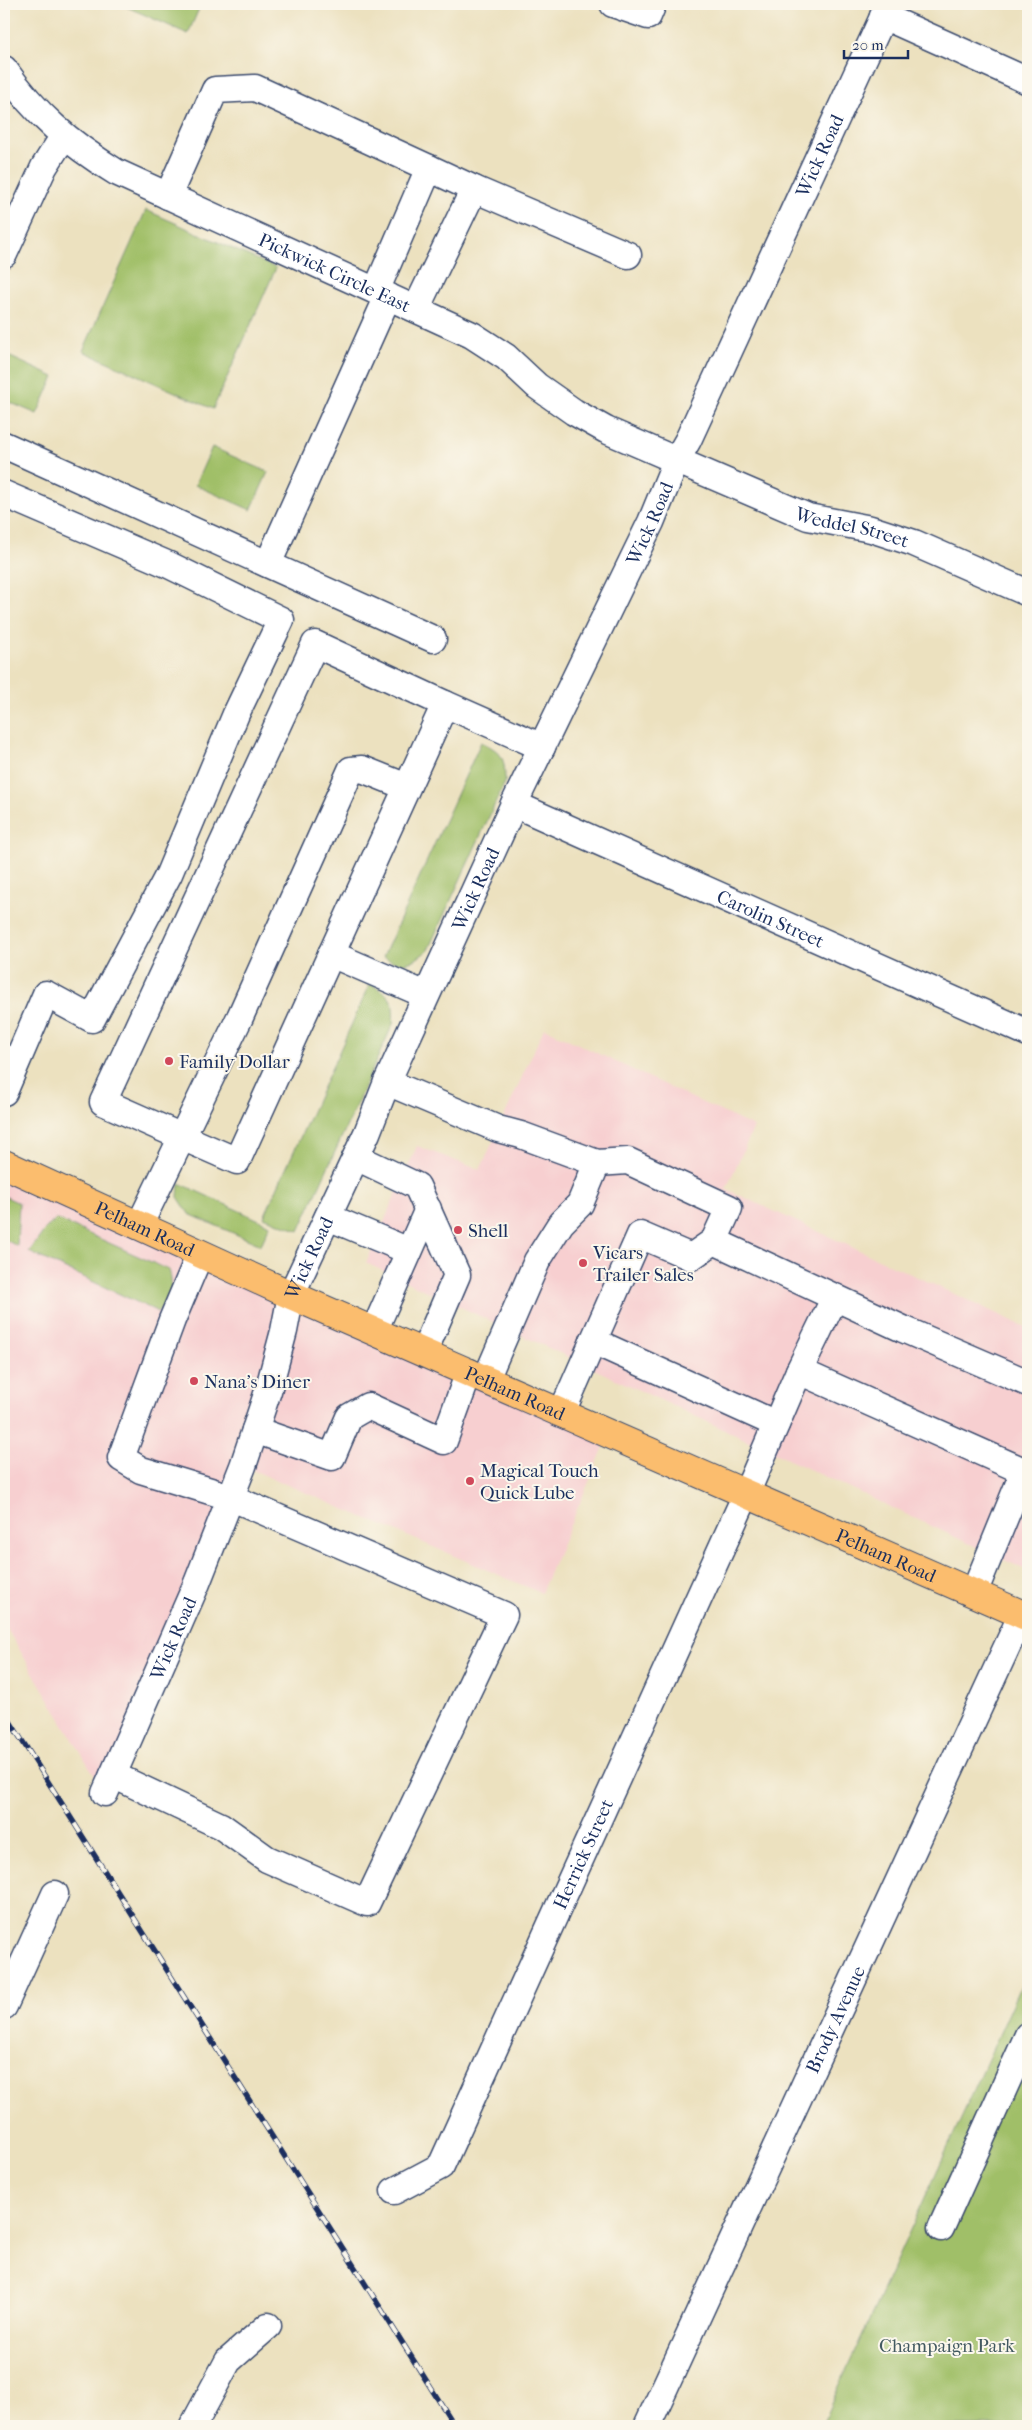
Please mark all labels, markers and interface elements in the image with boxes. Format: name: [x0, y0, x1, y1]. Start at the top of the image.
scale bar: [844, 28, 908, 60]
text: 20 m: [852, 36, 884, 54]
street label: Wick Road: [791, 111, 849, 202]
street label: Pickwick Circle East: [255, 229, 414, 317]
street label: Wick Road: [621, 478, 679, 569]
street label: Weddel Street: [790, 502, 912, 553]
street label: Wick Road: [447, 844, 505, 935]
street label: Carolin Street: [713, 886, 828, 953]
place label: Family Dollar: [179, 1051, 291, 1073]
marker: Family Dollar: [163, 1055, 175, 1067]
street label: Pelham Road: [91, 1197, 199, 1262]
street label: Wick Road: [280, 1213, 338, 1304]
place label: Shell: [468, 1220, 508, 1242]
marker: Shell: [452, 1224, 464, 1236]
place label: Vicars Trailer Sales: [592, 1242, 694, 1286]
marker: Vicars Trailer Sales: [577, 1257, 589, 1269]
street label: Pelham Road: [461, 1362, 569, 1426]
place label: Nana's Diner: [204, 1371, 311, 1393]
marker: Nana's Diner: [188, 1375, 200, 1387]
place label: Magical Touch Quick Lube: [480, 1460, 599, 1504]
marker: Magical Touch Quick Lube: [464, 1475, 476, 1487]
street label: Pelham Road: [832, 1524, 940, 1588]
street label: Wick Road: [145, 1593, 202, 1685]
street label: Herrick Street: [549, 1796, 618, 1913]
street label: Brody Avenue: [802, 1963, 870, 2077]
park label: Champaign Park: [879, 2335, 1015, 2357]

